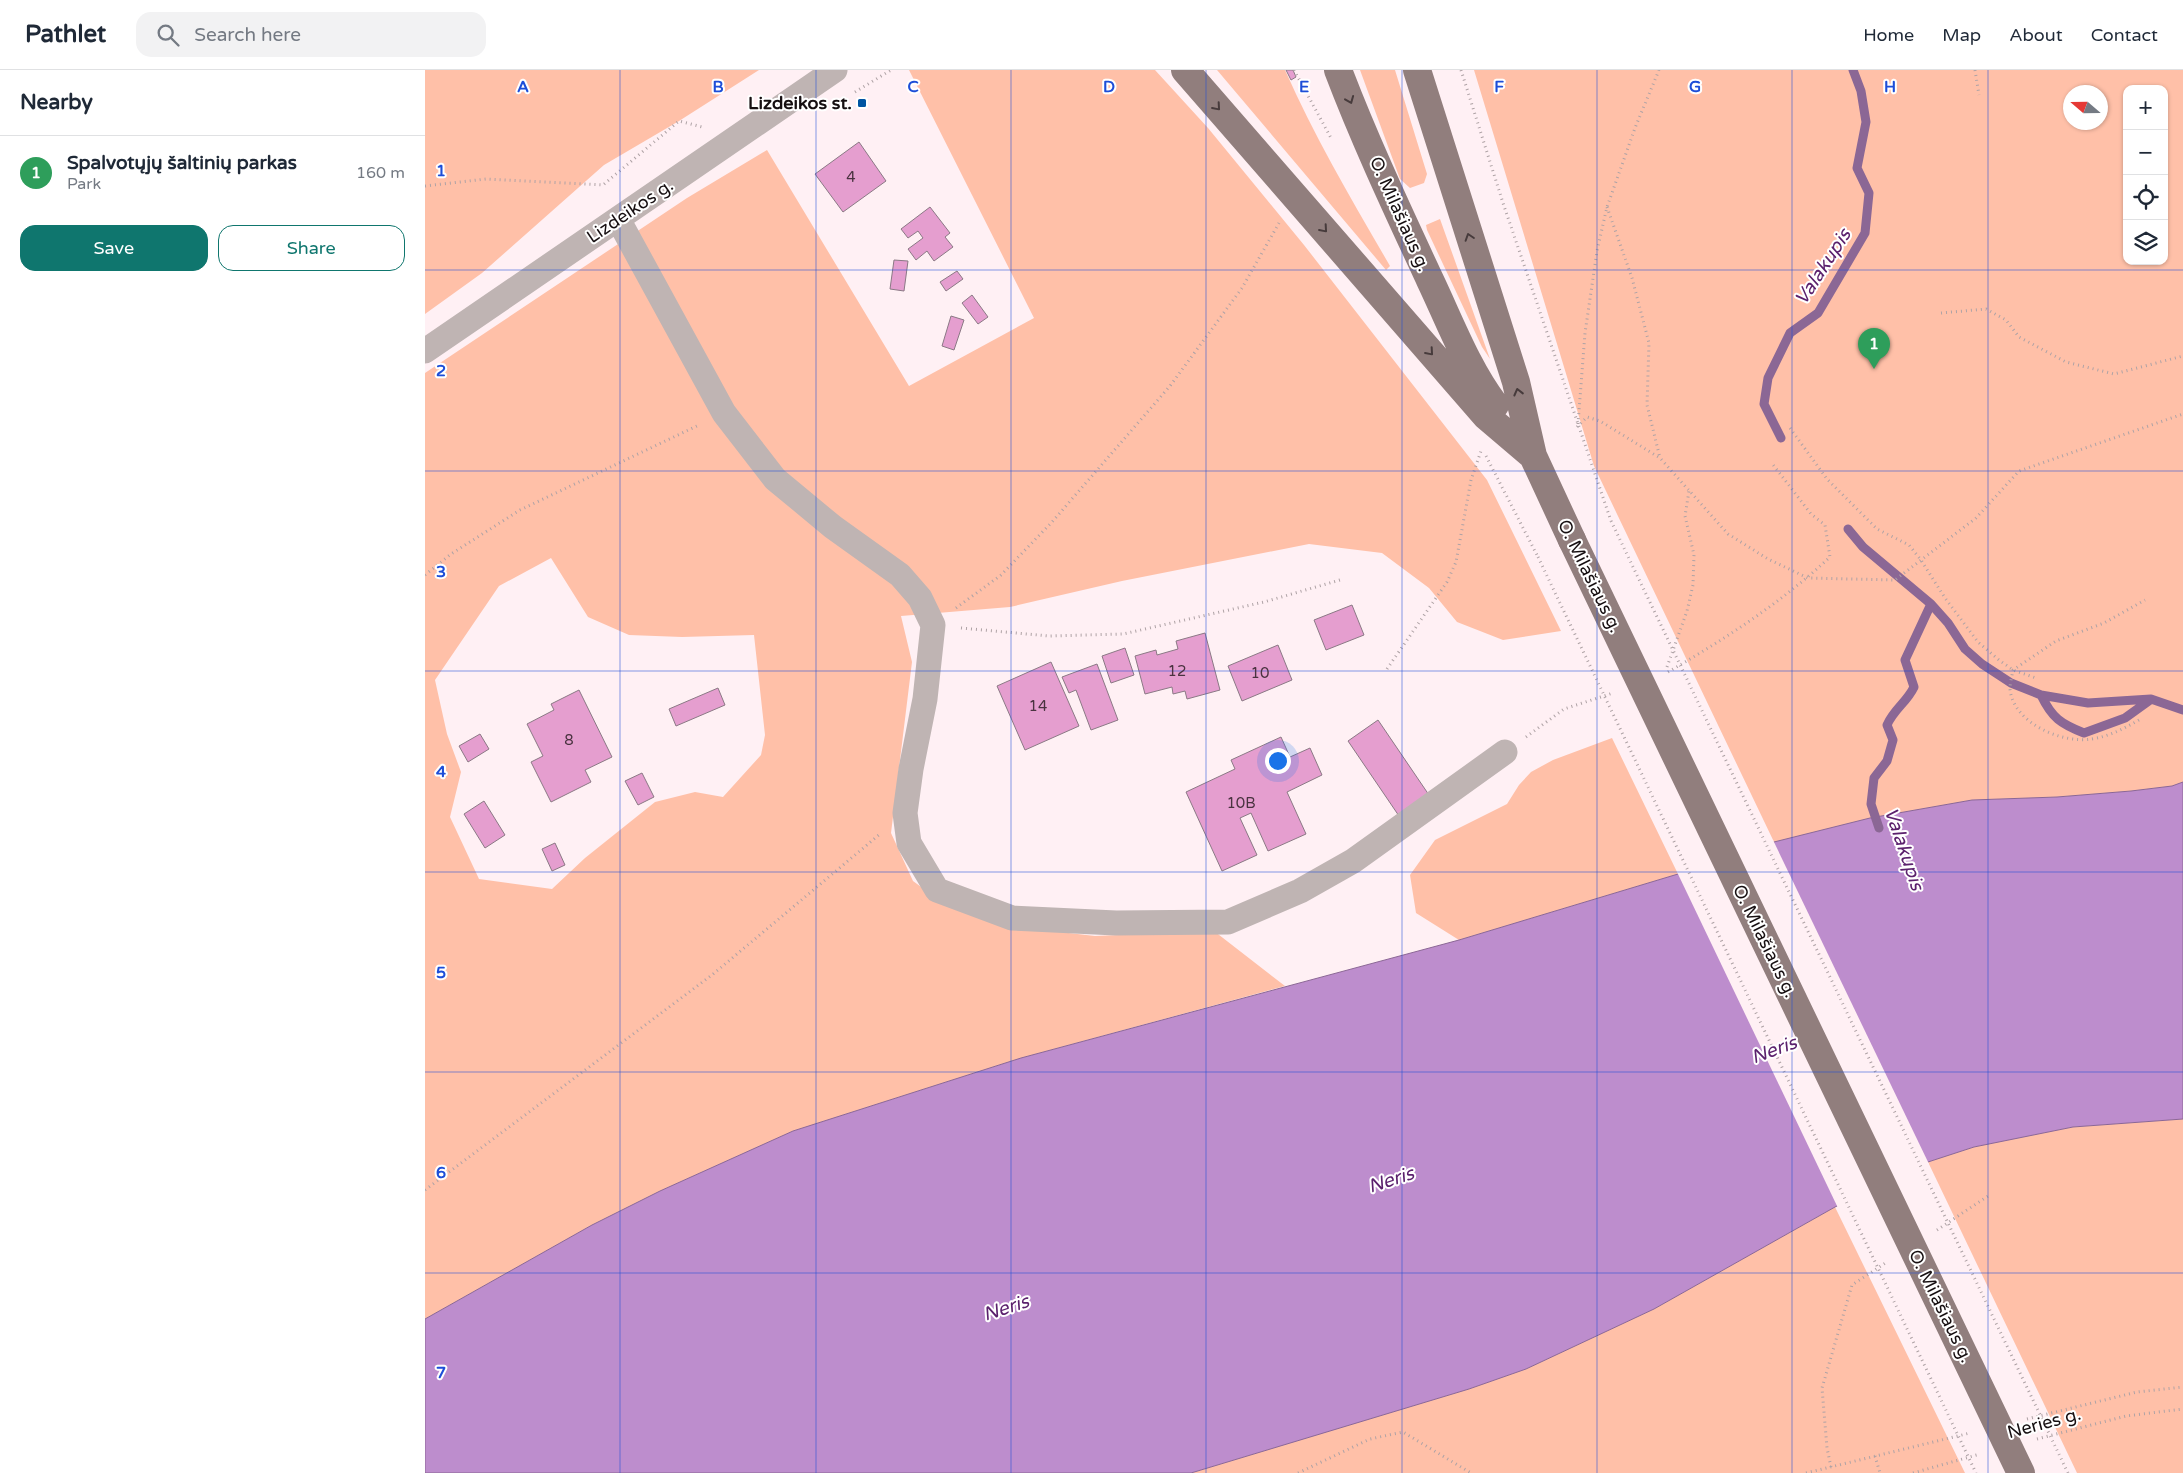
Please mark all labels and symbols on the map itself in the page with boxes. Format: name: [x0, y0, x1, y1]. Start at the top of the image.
text: A: [517, 77, 529, 97]
text: B: [712, 77, 724, 97]
text: C: [907, 77, 919, 97]
text: D: [1103, 77, 1115, 97]
text: E: [1299, 77, 1309, 97]
text: F: [1494, 77, 1504, 97]
text: G: [1689, 77, 1701, 97]
text: H: [1884, 77, 1896, 97]
north arrow: [2063, 85, 2108, 130]
place label: Lizdeikos st.: [748, 92, 852, 114]
one-way arrow: [1343, 95, 1354, 104]
marker: Lizdeikos st.: [856, 97, 868, 109]
one-way arrow: [1211, 101, 1220, 110]
street label: O. Milašiaus g.: [1365, 153, 1435, 275]
text: 1: [436, 161, 446, 181]
house number: 4: [846, 168, 856, 186]
street label: Lizdeikos g.: [582, 174, 678, 248]
water label: Valakupis: [1790, 223, 1857, 309]
one-way arrow: [1318, 224, 1327, 233]
one-way arrow: [1465, 233, 1475, 241]
pin: 1: [1858, 328, 1890, 369]
one-way arrow: [1425, 346, 1433, 355]
text: 2: [436, 361, 446, 381]
one-way arrow: [1513, 387, 1524, 396]
street label: O. Milašiaus g.: [1553, 516, 1627, 636]
text: 3: [436, 562, 446, 582]
house number: 12: [1168, 662, 1186, 680]
house number: 10: [1251, 664, 1269, 682]
house number: 14: [1029, 697, 1047, 715]
house number: 8: [564, 731, 574, 749]
your location: [1265, 748, 1291, 774]
text: 4: [436, 762, 446, 782]
house number: 10B: [1226, 794, 1256, 812]
water label: Valakupis: [1880, 805, 1929, 895]
street label: O. Milašiaus g.: [1728, 881, 1802, 1001]
text: 5: [436, 963, 446, 983]
water label: Neris: [1748, 1031, 1802, 1068]
water label: Neris: [1365, 1162, 1418, 1198]
text: 6: [436, 1163, 446, 1183]
street label: O. Milašiaus g.: [1904, 1246, 1978, 1366]
water label: Neris: [980, 1290, 1033, 1326]
text: 7: [436, 1363, 446, 1383]
street label: Neries g.: [2005, 1403, 2083, 1443]

